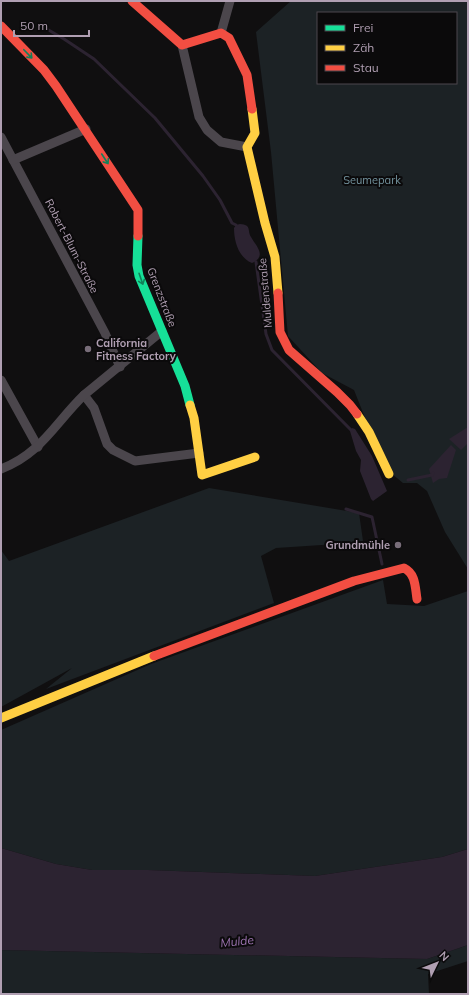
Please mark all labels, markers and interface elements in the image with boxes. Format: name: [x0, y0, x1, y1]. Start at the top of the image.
scale bar: [14, 12, 89, 38]
legend: [317, 12, 457, 84]
text: 50 m: [20, 18, 48, 33]
text: Frei: [353, 20, 373, 35]
text: Zäh: [353, 40, 374, 55]
one-way arrow: [23, 49, 33, 59]
text: Stau: [353, 60, 379, 75]
one-way arrow: [101, 153, 109, 164]
park label: Seumepark: [343, 173, 401, 187]
street label: Robert-Blum-Straße: [42, 197, 102, 295]
street label: Muldenstraße: [255, 257, 275, 329]
street label: Grenzstraße: [144, 265, 180, 329]
one-way arrow: [137, 272, 145, 284]
place label: California Fitness Factory: [96, 336, 176, 363]
marker: California Fitness Factory: [83, 344, 93, 354]
place label: Grundmühle: [326, 538, 390, 552]
marker: Grundmühle: [393, 540, 403, 550]
water label: Mulde: [219, 932, 255, 950]
north arrow: [417, 943, 457, 983]
text: N: [436, 948, 452, 964]

